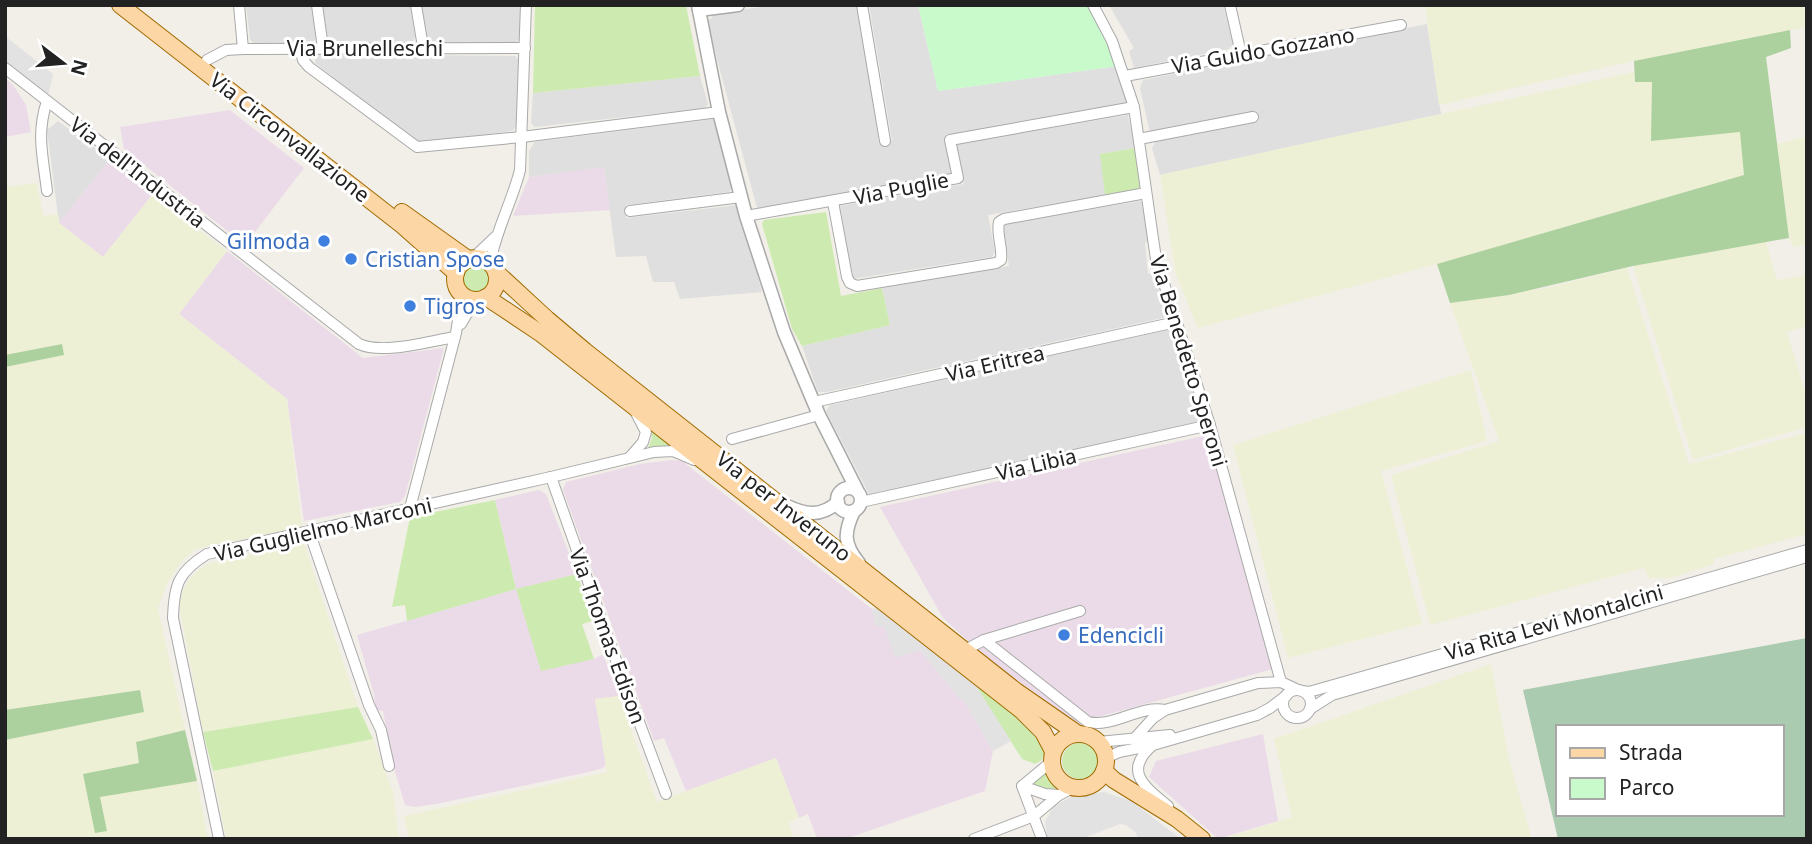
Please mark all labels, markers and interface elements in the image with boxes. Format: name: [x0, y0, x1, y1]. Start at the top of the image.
street label: Via Guido Gozzano: [1169, 20, 1357, 80]
north arrow: [28, 28, 98, 98]
street label: Via Brunelleschi: [287, 34, 443, 62]
text: N: [65, 57, 94, 79]
street label: Via Circonvallazione: [204, 66, 376, 208]
street label: Via dell'Industria: [64, 110, 212, 234]
street label: Via Puglie: [851, 165, 951, 211]
place label: Gilmoda: [227, 227, 310, 255]
marker: Gilmoda: [316, 233, 332, 249]
place label: Cristian Spose: [365, 245, 505, 273]
marker: Cristian Spose: [343, 251, 359, 267]
street label: Via Benedetto Speroni: [1144, 252, 1234, 470]
place label: Tigros: [424, 292, 485, 320]
marker: Tigros: [402, 298, 418, 314]
street label: Via Eritrea: [943, 338, 1047, 388]
street label: Via Libia: [993, 441, 1079, 487]
street label: Via per Inveruno: [711, 444, 857, 568]
street label: Via Guglielmo Marconi: [211, 490, 435, 568]
street label: Via Thomas Edison: [563, 544, 653, 728]
street label: Via Rita Levi Montalcini: [1442, 577, 1666, 667]
place label: Edencicli: [1078, 621, 1164, 649]
marker: Edencicli: [1056, 627, 1072, 643]
legend: [1556, 725, 1784, 816]
text: Strada: [1619, 738, 1683, 766]
text: Parco: [1619, 773, 1675, 801]

